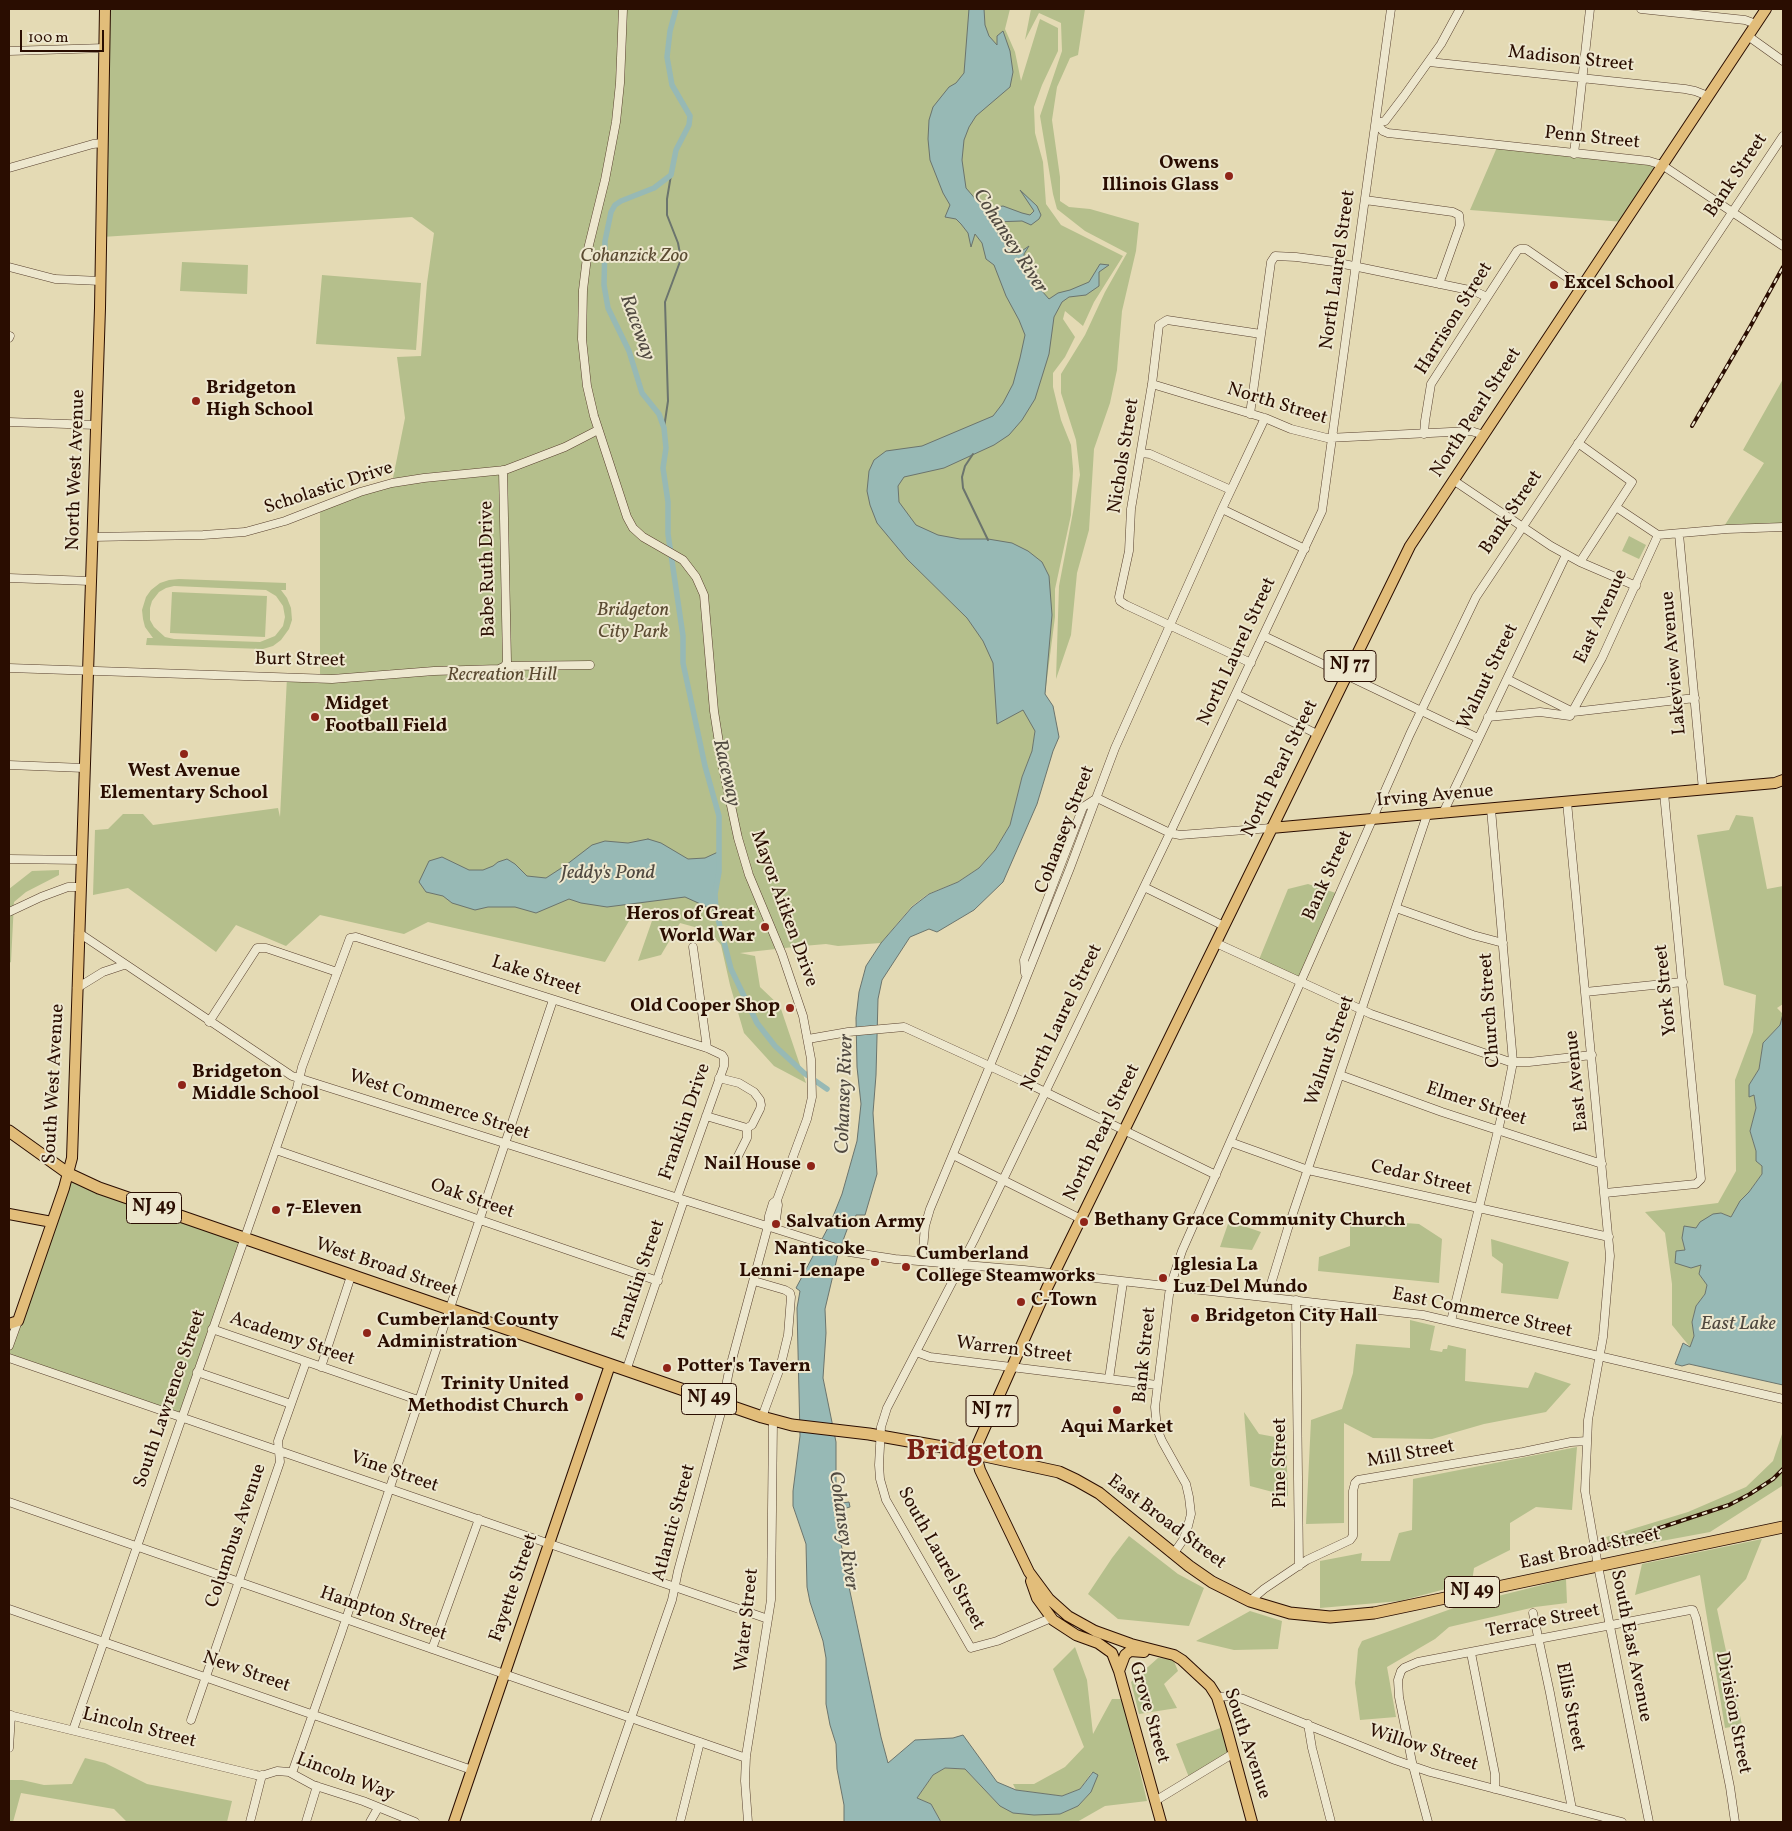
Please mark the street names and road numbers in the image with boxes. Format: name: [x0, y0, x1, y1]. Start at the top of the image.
street label: Madison Street: [1507, 42, 1635, 78]
street label: Penn Street: [1543, 123, 1641, 155]
street label: Bank Street: [1701, 130, 1773, 222]
street label: North Laurel Street: [1317, 189, 1361, 351]
street label: Harrison Street: [1411, 258, 1499, 380]
street label: North Pearl Street: [1427, 344, 1527, 482]
street label: North Street: [1224, 379, 1330, 431]
street label: North West Avenue: [63, 389, 91, 551]
street label: Nichols Street: [1105, 397, 1145, 515]
street label: Scholastic Drive: [262, 457, 396, 521]
street label: Bank Street: [1476, 467, 1548, 559]
street label: Babe Ruth Drive: [476, 501, 502, 637]
street label: East Avenue: [1570, 566, 1634, 668]
street label: North Laurel Street: [1194, 574, 1282, 730]
street label: Lakeview Avenue: [1657, 590, 1693, 736]
street label: Walnut Street: [1454, 620, 1524, 734]
street label: Burt Street: [254, 649, 346, 673]
road number: NJ 77: [1324, 650, 1376, 681]
street label: North Pearl Street: [1238, 696, 1324, 842]
street label: Cohansey Street: [1031, 763, 1101, 897]
street label: Irving Avenue: [1376, 781, 1494, 813]
street label: Bank Street: [1299, 827, 1359, 925]
street label: Mayor Aitken Drive: [744, 828, 822, 990]
street label: North Laurel Street: [1017, 941, 1109, 1095]
street label: York Street: [1651, 943, 1683, 1037]
street label: Lake Street: [488, 952, 584, 1002]
street label: Church Street: [1476, 952, 1506, 1068]
street label: Walnut Street: [1301, 993, 1361, 1109]
street label: South West Avenue: [39, 1003, 71, 1165]
street label: East Avenue: [1561, 1029, 1595, 1133]
street label: North Pearl Street: [1060, 1060, 1146, 1206]
street label: Franklin Drive: [655, 1061, 717, 1183]
street label: West Commerce Street: [345, 1066, 533, 1146]
street label: Elmer Street: [1423, 1078, 1529, 1132]
street label: Cedar Street: [1368, 1156, 1474, 1202]
street label: Oak Street: [427, 1175, 517, 1225]
road number: NJ 49: [126, 1192, 182, 1224]
street label: Franklin Street: [609, 1217, 671, 1343]
street label: West Broad Street: [312, 1234, 460, 1304]
street label: East Commerce Street: [1390, 1284, 1574, 1344]
street label: Bank Street: [1130, 1306, 1162, 1404]
street label: South Lawrence Street: [130, 1307, 212, 1491]
street label: Academy Street: [227, 1308, 357, 1372]
street label: Warren Street: [955, 1333, 1073, 1369]
road number: NJ 49: [682, 1384, 736, 1415]
road number: NJ 77: [966, 1395, 1018, 1426]
street label: Pine Street: [1271, 1418, 1293, 1508]
street label: Mill Street: [1366, 1436, 1456, 1474]
street label: Vine Street: [347, 1447, 441, 1499]
street label: Columbus Avenue: [202, 1461, 272, 1611]
street label: Atlantic Street: [648, 1462, 702, 1584]
street label: East Broad Street: [1102, 1471, 1230, 1575]
street label: South Laurel Street: [891, 1483, 989, 1635]
street label: East Broad Street: [1518, 1524, 1662, 1576]
street label: Fayette Street: [486, 1531, 544, 1645]
street label: Water Street: [731, 1567, 765, 1673]
street label: South East Avenue: [1604, 1568, 1656, 1724]
road number: NJ 49: [1444, 1576, 1500, 1608]
street label: Hampton Street: [316, 1583, 450, 1647]
street label: Terrace Street: [1484, 1600, 1602, 1644]
street label: New Street: [199, 1647, 293, 1699]
street label: Division Street: [1709, 1650, 1755, 1776]
street label: Grove Street: [1123, 1660, 1173, 1766]
street label: Ellis Street: [1549, 1661, 1589, 1753]
street label: South Avenue: [1217, 1686, 1275, 1802]
street label: Lincoln Street: [80, 1704, 198, 1754]
street label: Willow Street: [1365, 1721, 1481, 1777]
street label: Lincoln Way: [292, 1749, 398, 1807]

